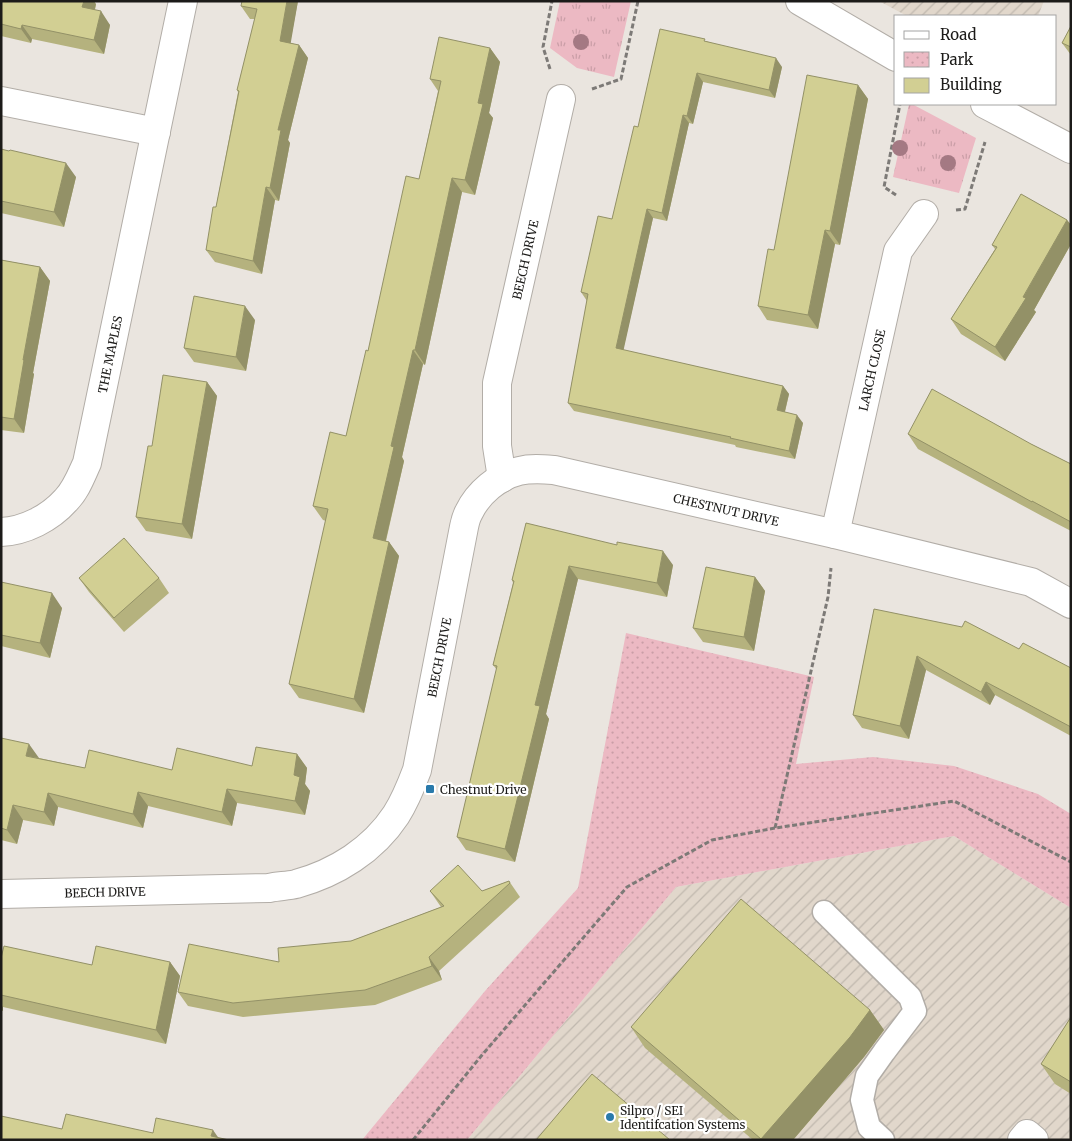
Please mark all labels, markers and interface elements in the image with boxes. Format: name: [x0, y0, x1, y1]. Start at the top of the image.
legend: [894, 15, 1057, 105]
text: Road: [940, 25, 976, 44]
text: Park: [940, 50, 974, 69]
text: Building: [940, 75, 1002, 94]
street label: BEECH DRIVE: [509, 218, 541, 301]
street label: THE MAPLES: [94, 314, 125, 395]
street label: LARCH CLOSE: [855, 327, 888, 412]
street label: CHESTNUT DRIVE: [672, 490, 781, 529]
street label: BEECH DRIVE: [424, 616, 454, 699]
place label: Chestnut Drive: [440, 782, 527, 797]
marker: Chestnut Drive: [424, 783, 436, 795]
street label: BEECH DRIVE: [64, 883, 146, 900]
place label: Silpro / SEI Identifcation Systems: [620, 1103, 746, 1132]
marker: Silpro / SEI Identifcation Systems: [604, 1111, 616, 1123]

